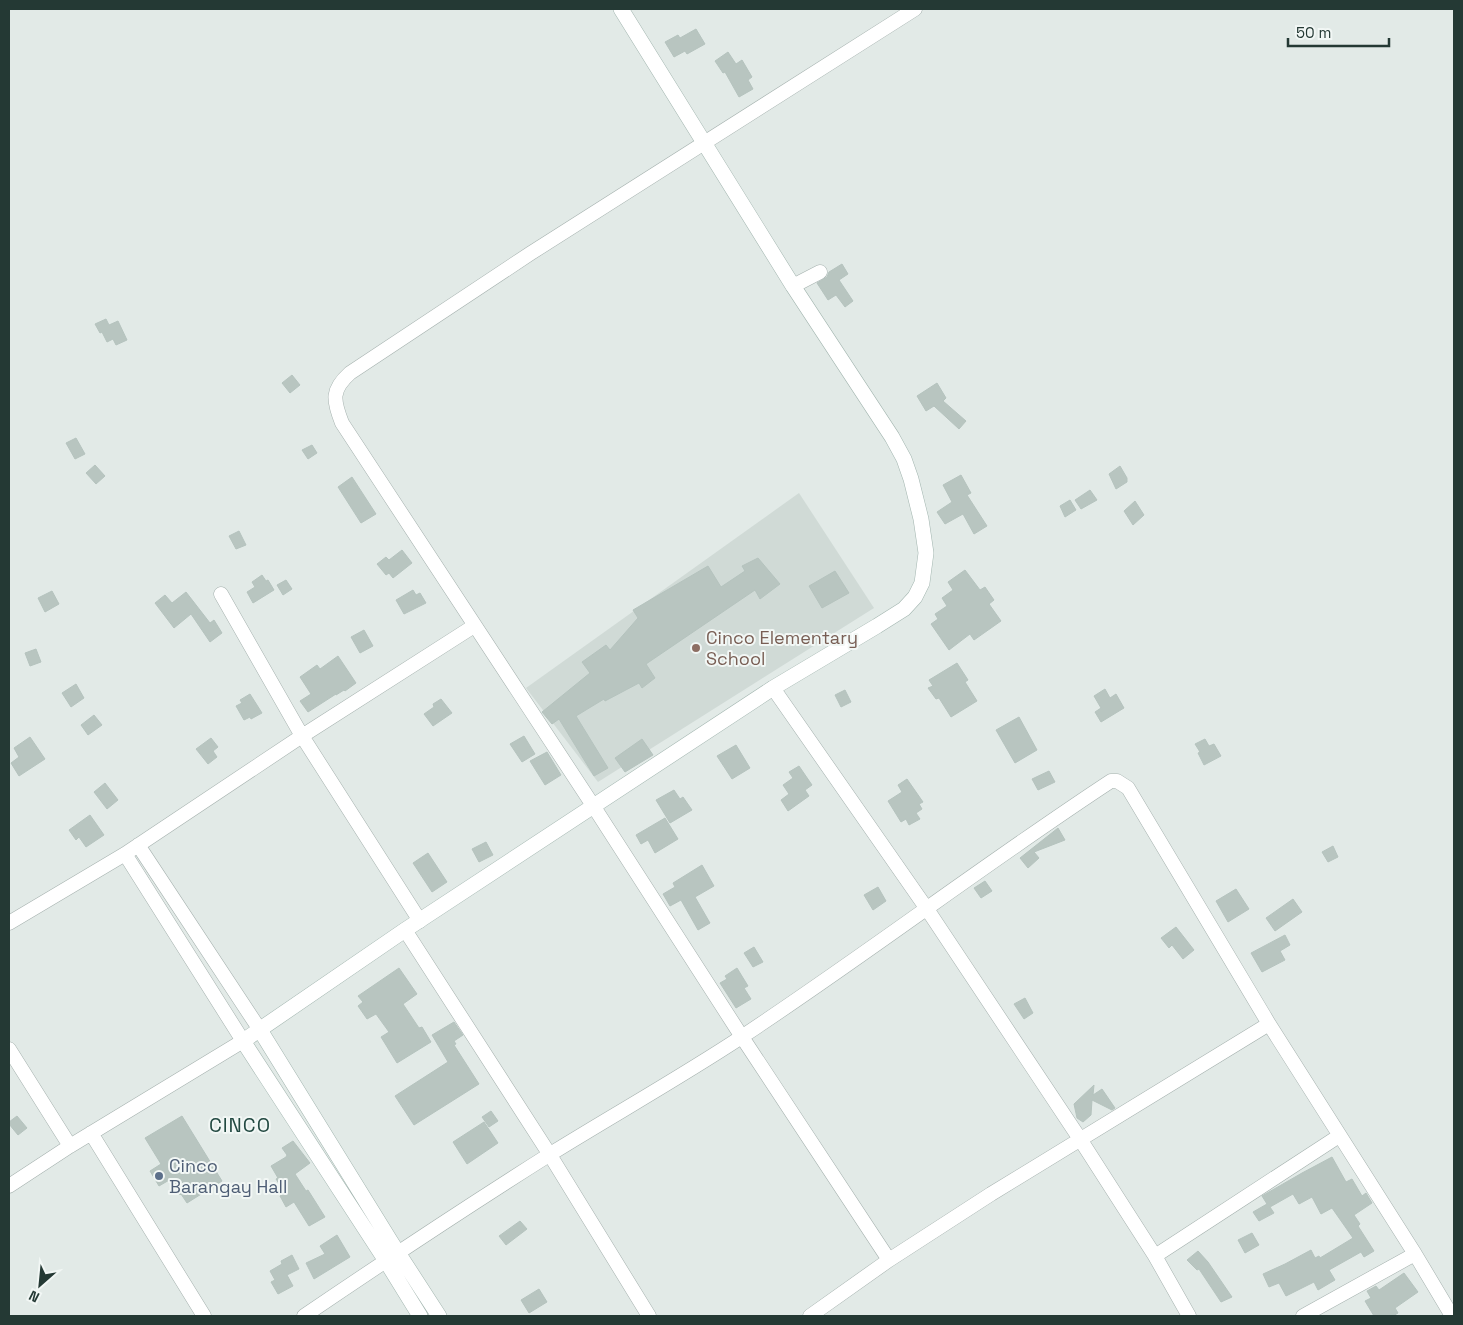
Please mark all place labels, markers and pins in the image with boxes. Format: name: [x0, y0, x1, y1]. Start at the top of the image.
place label: Cinco Elementary School: [706, 626, 858, 670]
marker: Cinco Elementary School: [690, 642, 702, 654]
place label: Cinco Barangay Hall: [169, 1154, 287, 1198]
marker: Cinco Barangay Hall: [153, 1170, 165, 1182]

